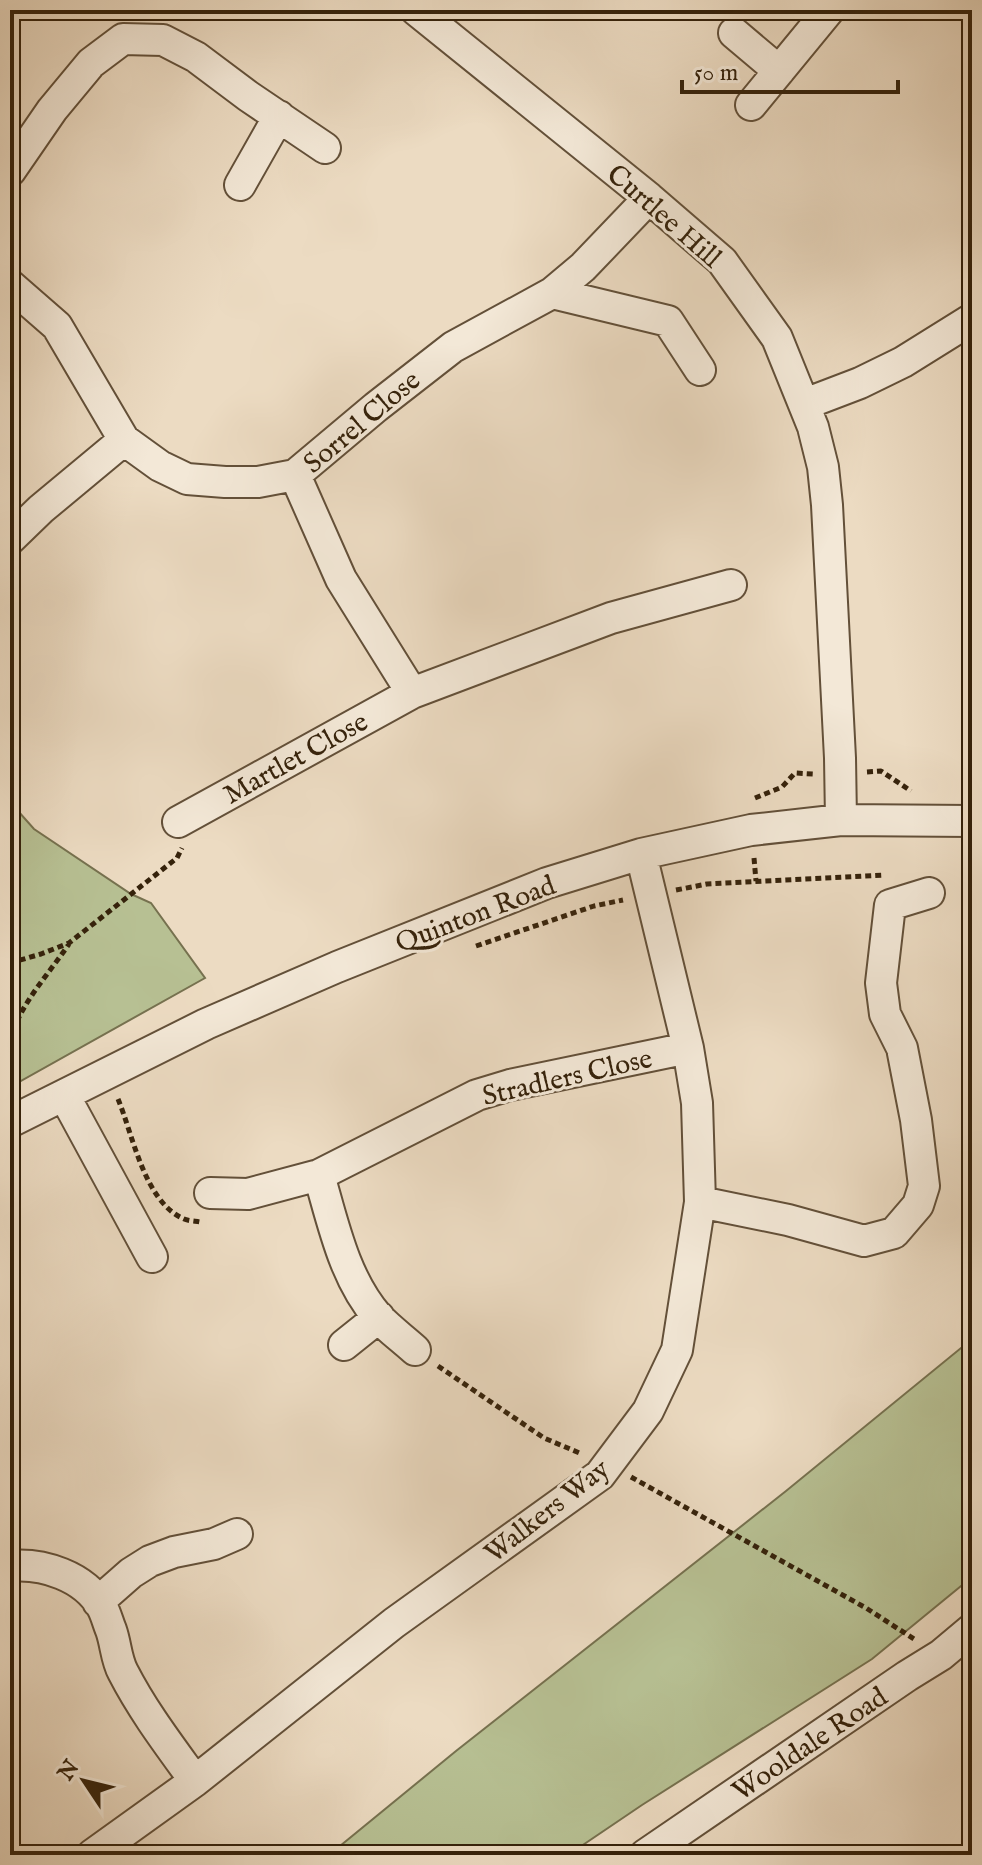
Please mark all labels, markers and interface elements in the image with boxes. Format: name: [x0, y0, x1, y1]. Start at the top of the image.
scale bar: [682, 44, 898, 94]
text: 50 m: [694, 58, 738, 89]
street label: Curtlee Hill: [599, 158, 728, 276]
street label: Sorrel Close: [297, 364, 428, 482]
street label: Martlet Close: [218, 705, 375, 813]
street label: Quinton Road: [391, 869, 561, 962]
street label: Stradlers Close: [479, 1042, 656, 1115]
street label: Walkers Way: [478, 1452, 617, 1572]
street label: Wooldale Road: [726, 1680, 895, 1810]
north arrow: [44, 1741, 124, 1821]
text: N: [52, 1755, 86, 1787]

